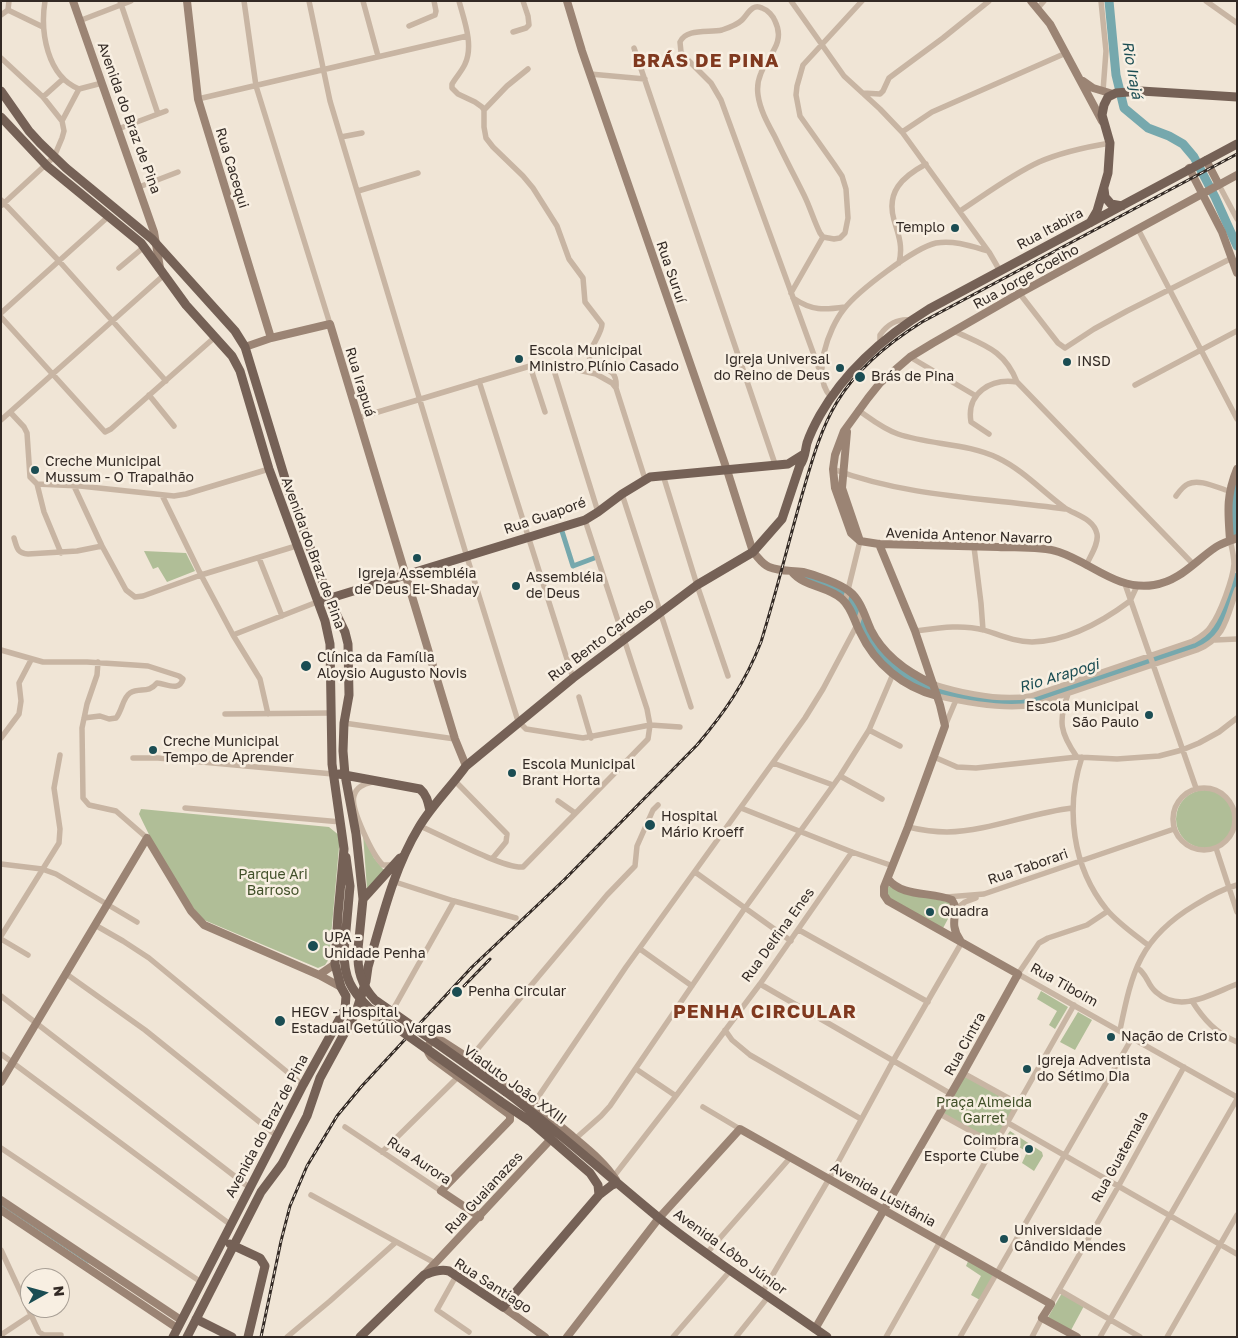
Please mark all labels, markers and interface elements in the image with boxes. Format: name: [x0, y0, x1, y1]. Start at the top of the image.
street label: Avenida do Braz de Pina: [94, 40, 164, 196]
water label: Rio Irajá: [1118, 40, 1146, 100]
district label: BRÁS DE PINA: [631, 50, 781, 72]
street label: Rua Cacequi: [212, 126, 252, 210]
street label: Rua Itabira: [1014, 205, 1086, 253]
place label: Templo: [896, 220, 945, 236]
marker: Templo: [949, 222, 961, 234]
street label: Rua Suruí: [653, 239, 689, 305]
street label: Rua Jorge Coelho: [970, 241, 1082, 313]
place label: Escola Municipal Ministro Plínio Casado: [529, 343, 679, 376]
street label: Rua Irapuá: [341, 345, 379, 419]
place label: Igreja Universal do Reino de Deus: [714, 352, 830, 384]
marker: Escola Municipal Ministro Plínio Casado: [513, 353, 525, 365]
place label: INSD: [1077, 354, 1111, 370]
marker: INSD: [1061, 356, 1073, 368]
marker: Igreja Universal do Reino de Deus: [834, 362, 846, 374]
place label: Brás de Pina: [871, 369, 954, 385]
marker: Brás de Pina: [853, 370, 867, 384]
place label: Creche Municipal Mussum - O Trapalhão: [45, 454, 194, 487]
marker: Creche Municipal Mussum - O Trapalhão: [29, 464, 41, 476]
street label: Avenida do Braz de Pina: [278, 475, 348, 631]
street label: Rua Guaporé: [502, 494, 588, 538]
street label: Avenida Antenor Navarro: [885, 525, 1053, 547]
marker: Igreja Assembléia de Deus El-Shaday: [411, 552, 423, 564]
place label: Igreja Assembléia de Deus El-Shaday: [355, 566, 479, 598]
place label: Assembléia de Deus: [526, 570, 603, 602]
marker: Assembléia de Deus: [510, 580, 522, 592]
street label: Rua Bento Cardoso: [545, 595, 657, 685]
place label: Clínica da Família Aloysio Augusto Novis: [317, 650, 467, 682]
water label: Rio Arapogi: [1017, 655, 1101, 697]
marker: Clínica da Família Aloysio Augusto Novis: [299, 659, 313, 673]
place label: Escola Municipal São Paulo: [1026, 699, 1139, 732]
marker: Escola Municipal São Paulo: [1143, 709, 1155, 721]
place label: Creche Municipal Tempo de Aprender: [163, 734, 294, 766]
marker: Creche Municipal Tempo de Aprender: [147, 744, 159, 756]
place label: Escola Municipal Brant Horta: [522, 757, 635, 790]
marker: Escola Municipal Brant Horta: [506, 767, 518, 779]
place label: Hospital Mário Kroeff: [661, 809, 744, 842]
marker: Hospital Mário Kroeff: [643, 818, 657, 832]
street label: Rua Taborari: [986, 845, 1070, 889]
park label: Parque Ari Barroso: [238, 867, 308, 900]
street label: Rua Delfina Enes: [738, 884, 818, 986]
place label: Quadra: [940, 904, 989, 920]
marker: Quadra: [924, 906, 936, 918]
place label: UPA - Unidade Penha: [324, 930, 426, 962]
marker: UPA - Unidade Penha: [306, 939, 320, 953]
street label: Rua Tiboim: [1027, 960, 1101, 1010]
place label: Penha Circular: [468, 984, 566, 1000]
marker: Penha Circular: [450, 985, 464, 999]
district label: PENHA CIRCULAR: [671, 1001, 859, 1023]
place label: HEGV - Hospital Estadual Getúlio Vargas: [291, 1005, 451, 1038]
street label: Rua Cintra: [941, 1009, 989, 1079]
marker: HEGV - Hospital Estadual Getúlio Vargas: [273, 1014, 287, 1028]
place label: Nação de Cristo: [1121, 1029, 1227, 1045]
marker: Nação de Cristo: [1105, 1031, 1117, 1043]
street label: Viaduto João XXIII: [460, 1042, 570, 1128]
street label: Avenida do Braz de Pina: [222, 1051, 312, 1201]
place label: Igreja Adventista do Sétimo Dia: [1037, 1053, 1151, 1086]
marker: Igreja Adventista do Sétimo Dia: [1021, 1063, 1033, 1075]
park label: Praça Almeida Garret: [936, 1095, 1032, 1128]
street label: Rua Guatemala: [1088, 1108, 1152, 1206]
street label: Rua Aurora: [384, 1133, 454, 1189]
place label: Coimbra Esporte Clube: [924, 1133, 1019, 1166]
marker: Coimbra Esporte Clube: [1023, 1143, 1035, 1155]
street label: Rua Guaianazes: [442, 1148, 526, 1238]
street label: Avenida Lusitânia: [827, 1159, 939, 1231]
street label: Avenida Lôbo Júnior: [670, 1205, 790, 1299]
place label: Universidade Cândido Mendes: [1014, 1223, 1126, 1256]
marker: Universidade Cândido Mendes: [998, 1233, 1010, 1245]
street label: Rua Santiago: [451, 1255, 535, 1317]
north arrow: [20, 1268, 70, 1318]
text: N: [50, 1285, 68, 1298]

